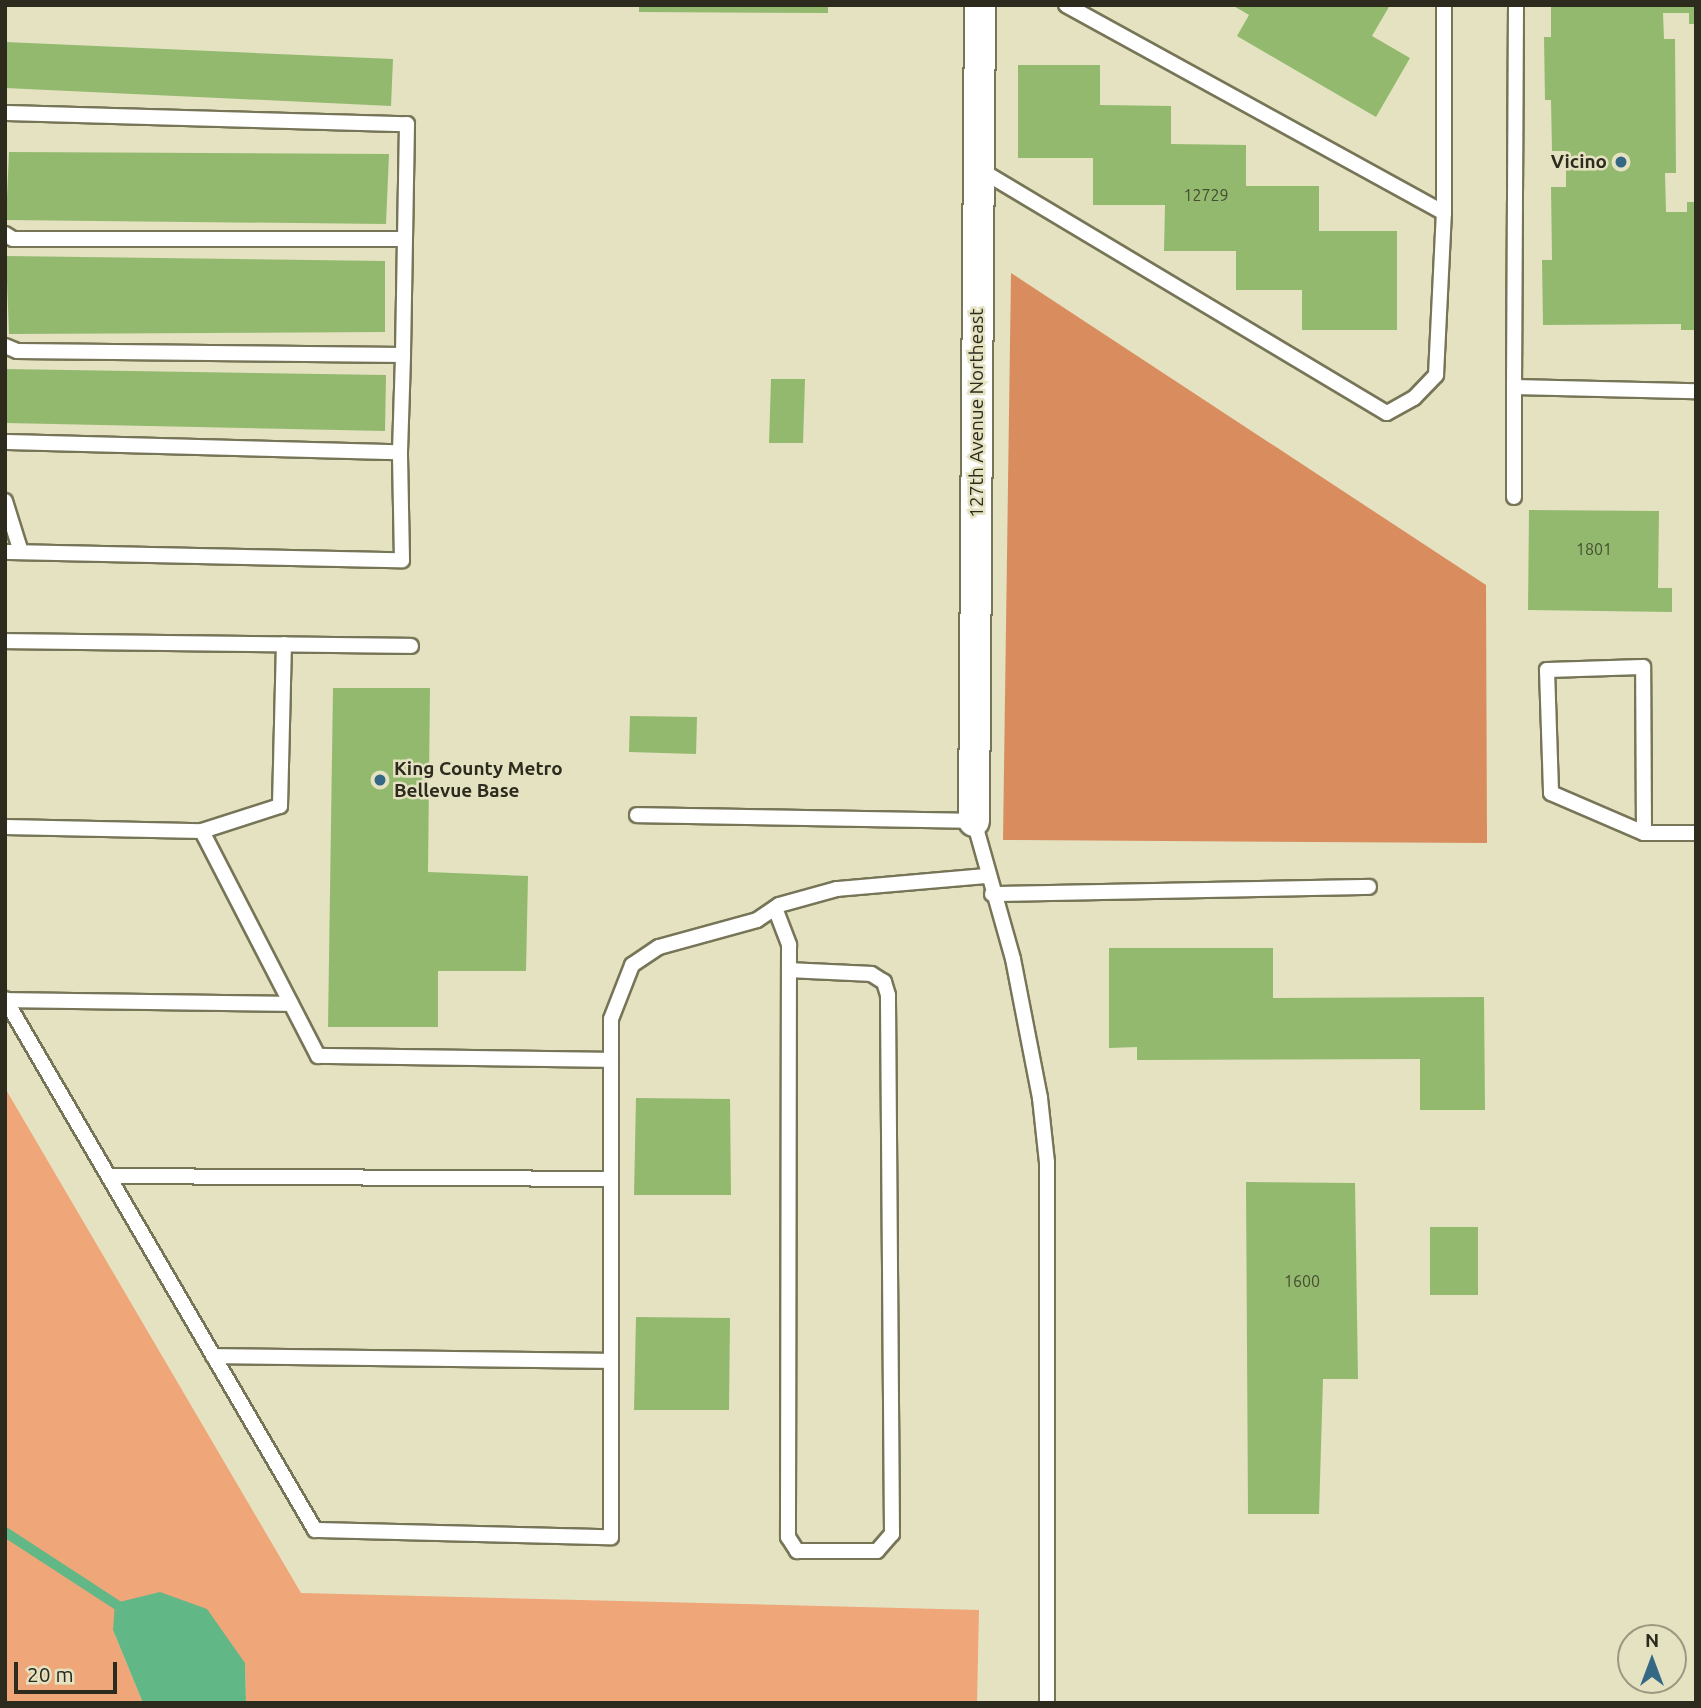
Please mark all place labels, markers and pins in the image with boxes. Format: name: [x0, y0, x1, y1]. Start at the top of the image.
place label: Vicino: [1551, 151, 1607, 173]
marker: Vicino: [1613, 154, 1629, 170]
place label: King County Metro Bellevue Base: [394, 758, 563, 802]
marker: King County Metro Bellevue Base: [372, 772, 388, 788]

